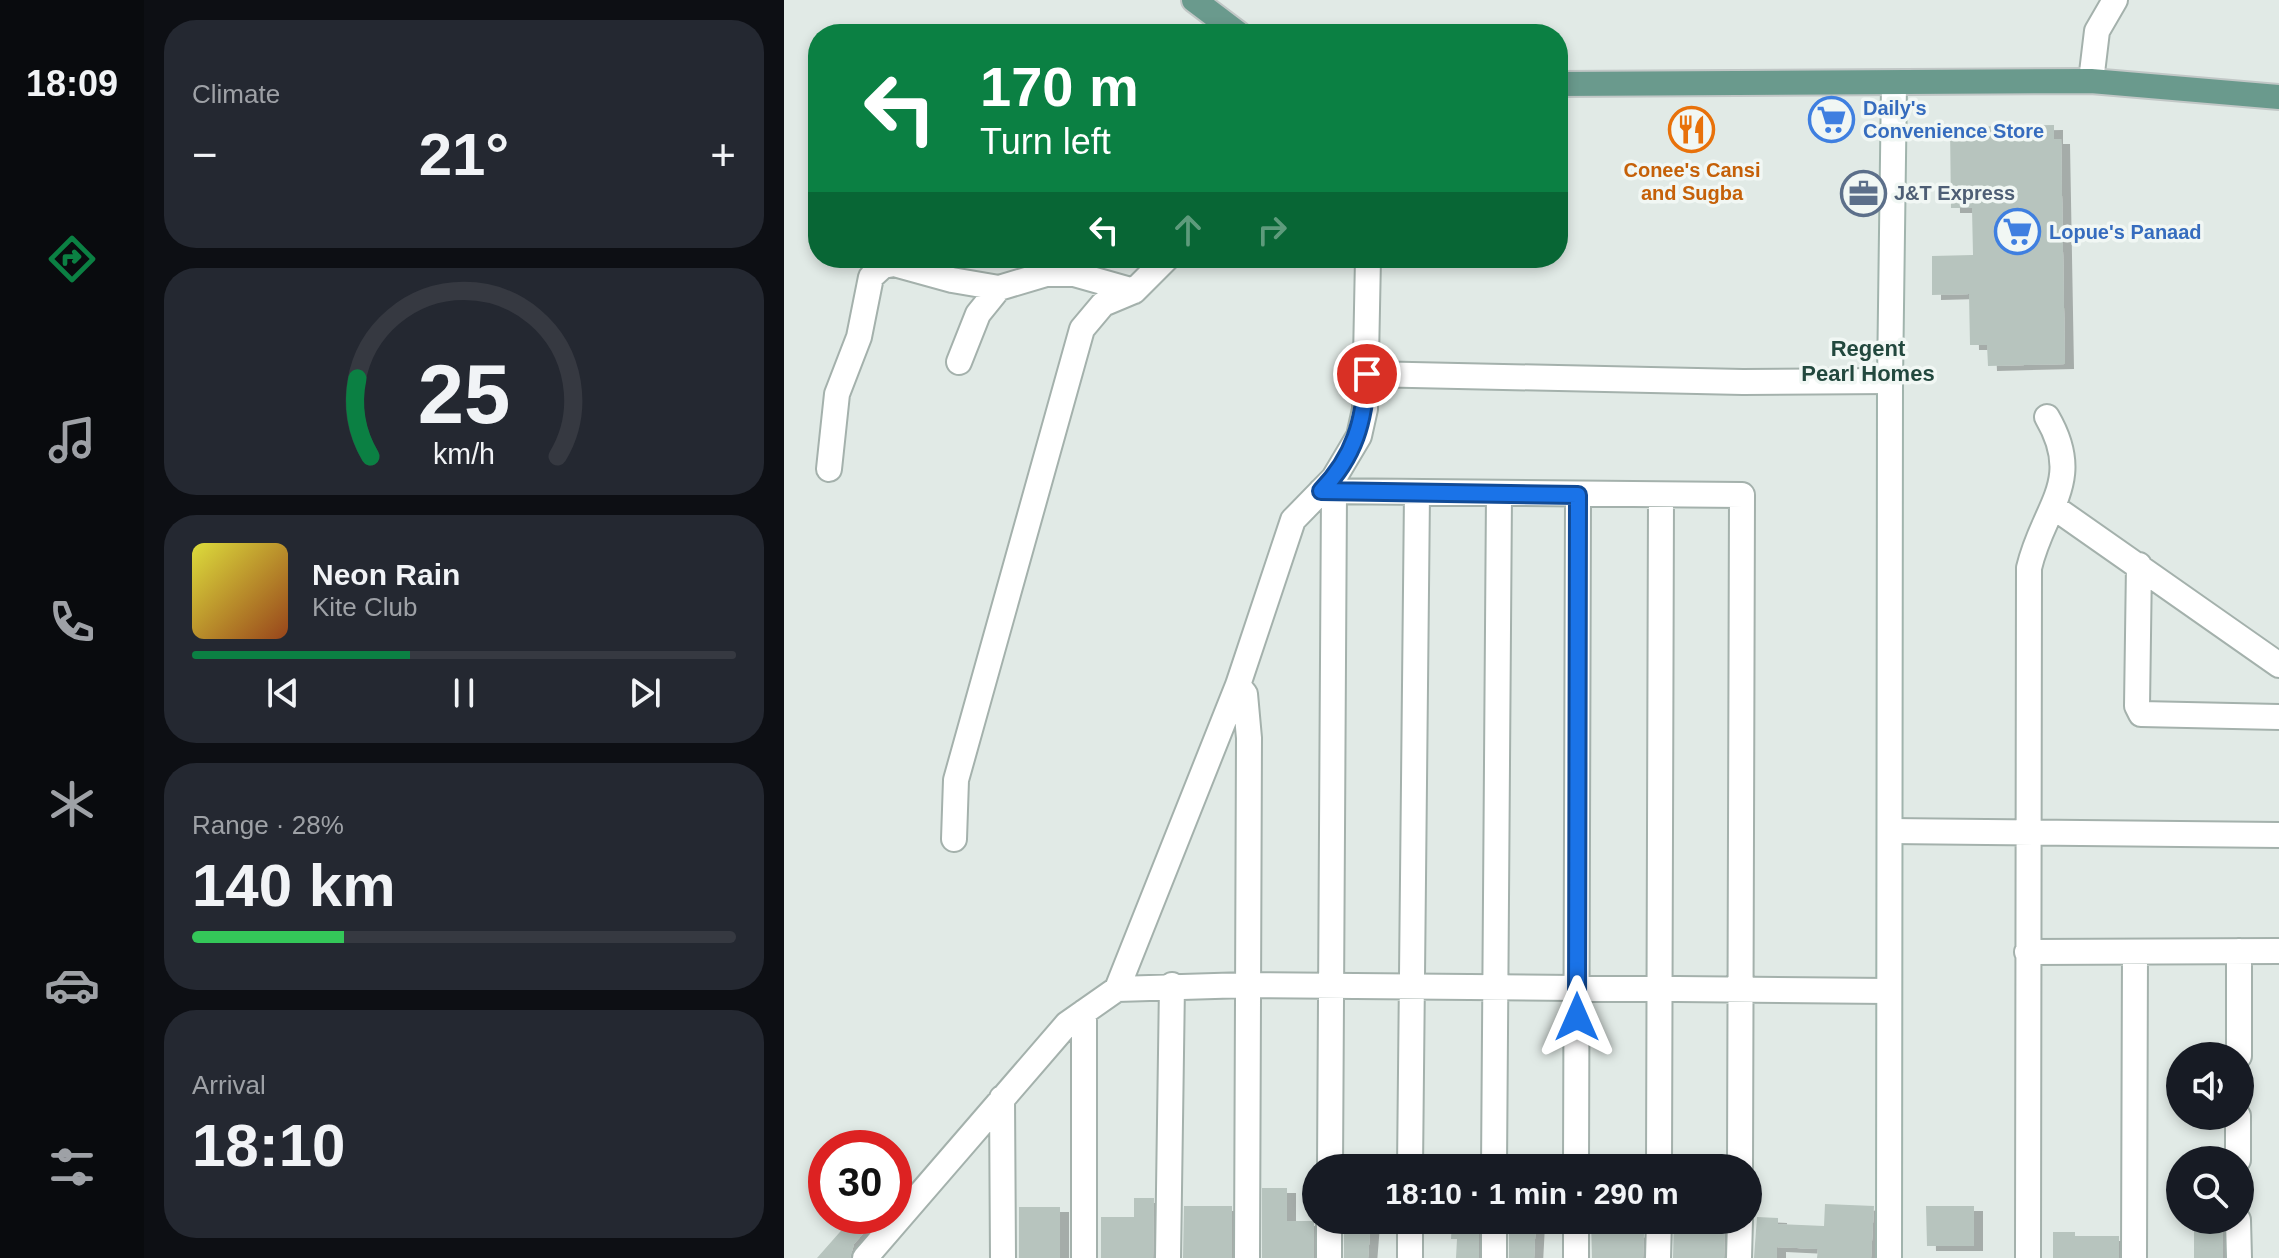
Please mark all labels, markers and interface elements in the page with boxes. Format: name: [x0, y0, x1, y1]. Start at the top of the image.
text: 170 m: [980, 55, 1139, 118]
icon: left: [848, 56, 952, 160]
text: 18:09: [26, 63, 118, 104]
text: Climate: [192, 79, 280, 109]
supermarket icon: Daily's Convenience Store: [1808, 95, 1856, 143]
place label: Daily's Convenience Store: [1863, 97, 2044, 142]
restaurant icon: Conee's Cansi and Sugba: [1668, 106, 1716, 154]
text: 21°: [419, 121, 509, 188]
text: Turn left: [980, 121, 1111, 162]
text: −: [192, 130, 218, 179]
text: +: [710, 130, 736, 179]
place label: Conee's Cansi and Sugba: [1623, 159, 1761, 204]
office icon: J&T Express: [1839, 169, 1887, 217]
place label: J&T Express: [1894, 182, 2015, 204]
icon: left: [1082, 208, 1126, 252]
icon: ahead: [1166, 208, 1210, 252]
icon: right: [1250, 208, 1294, 252]
supermarket icon: Lopue's Panaad: [1994, 208, 2042, 256]
place label: Lopue's Panaad: [2049, 221, 2202, 243]
icon: directions: [44, 231, 100, 287]
district label: Regent Pearl Homes: [1801, 336, 1935, 386]
pin: [1333, 340, 1401, 408]
text: 25: [418, 348, 510, 441]
icon: arrive: [1345, 352, 1389, 396]
icon: music: [44, 412, 100, 468]
text: km/h: [433, 439, 495, 471]
text: Neon Rain: [312, 558, 460, 591]
text: Kite Club: [312, 592, 418, 622]
icon: phone: [44, 594, 100, 650]
icon: previous: [261, 671, 305, 715]
icon: pause: [442, 671, 486, 715]
icon: next: [623, 671, 667, 715]
icon: climate: [44, 776, 100, 832]
text: Range · 28%: [192, 810, 344, 840]
text: 140 km: [192, 852, 396, 919]
icon: car: [44, 957, 100, 1013]
position arrow: [1535, 975, 1619, 1059]
map controls: [2166, 1042, 2254, 1234]
button: sound: [2166, 1042, 2254, 1130]
text: Arrival: [192, 1070, 266, 1100]
text: 18:10: [192, 1112, 345, 1179]
speed limit sign: 30: [808, 1130, 912, 1234]
icon: filters: [44, 1139, 100, 1195]
button: search: [2166, 1146, 2254, 1234]
text: 18:10 · 1 min · 290 m: [1385, 1177, 1679, 1210]

